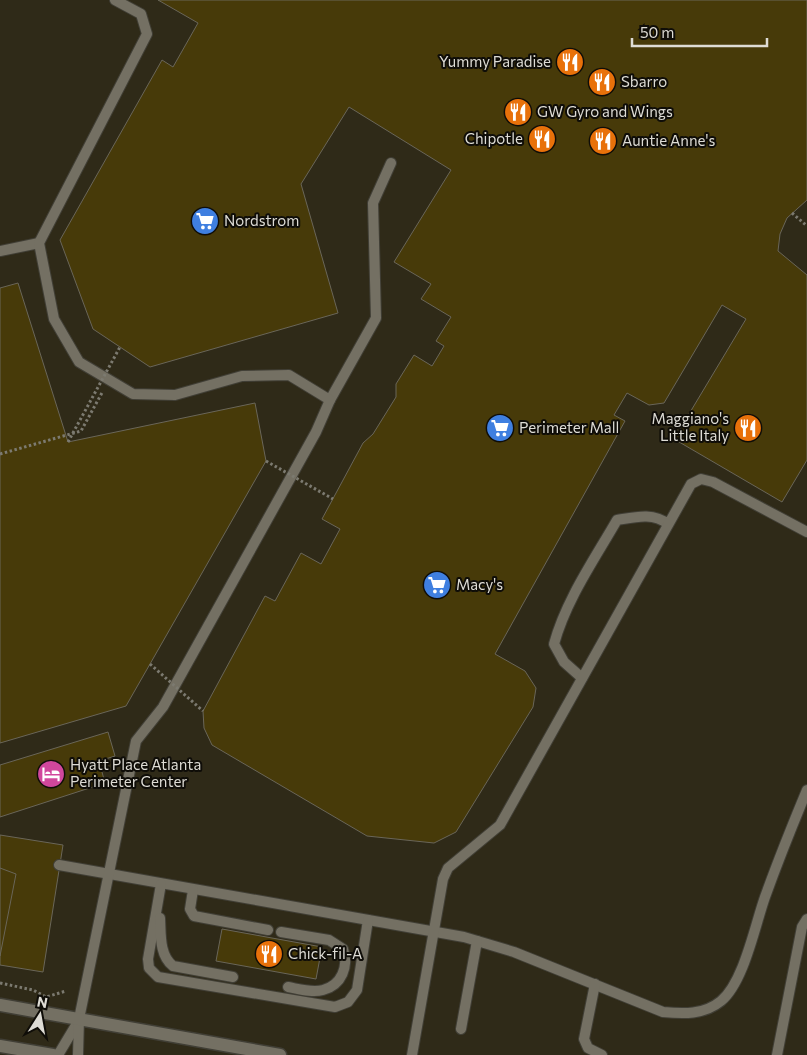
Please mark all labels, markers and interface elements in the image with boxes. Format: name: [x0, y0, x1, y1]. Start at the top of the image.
scale bar: [632, 15, 767, 47]
text: 50 m: [640, 23, 674, 41]
restaurant icon: Yummy Paradise: [555, 47, 585, 77]
place label: Yummy Paradise: [439, 52, 551, 70]
restaurant icon: Sbarro: [587, 67, 617, 97]
place label: Sbarro: [621, 72, 667, 90]
restaurant icon: GW Gyro and Wings: [503, 97, 533, 127]
place label: GW Gyro and Wings: [537, 102, 673, 120]
restaurant icon: Chipotle: [527, 124, 557, 154]
restaurant icon: Auntie Anne's: [588, 126, 618, 156]
place label: Chipotle: [465, 129, 523, 147]
place label: Auntie Anne's: [622, 131, 715, 149]
supermarket icon: Nordstrom: [190, 206, 220, 236]
place label: Nordstrom: [224, 211, 299, 229]
place label: Maggiano's Little Italy: [652, 409, 729, 444]
supermarket icon: Perimeter Mall: [485, 413, 515, 443]
restaurant icon: Maggiano's Little Italy: [733, 413, 763, 443]
place label: Perimeter Mall: [519, 418, 619, 436]
supermarket icon: Macy's: [422, 570, 452, 600]
place label: Macy's: [456, 575, 503, 593]
place label: Hyatt Place Atlanta Perimeter Center: [70, 755, 201, 790]
hotel icon: Hyatt Place Atlanta Perimeter Center: [36, 759, 66, 789]
restaurant icon: Chick-fil-A: [254, 939, 284, 969]
place label: Chick-fil-A: [288, 944, 362, 962]
north arrow: [15, 990, 65, 1040]
text: N: [36, 992, 49, 1011]

